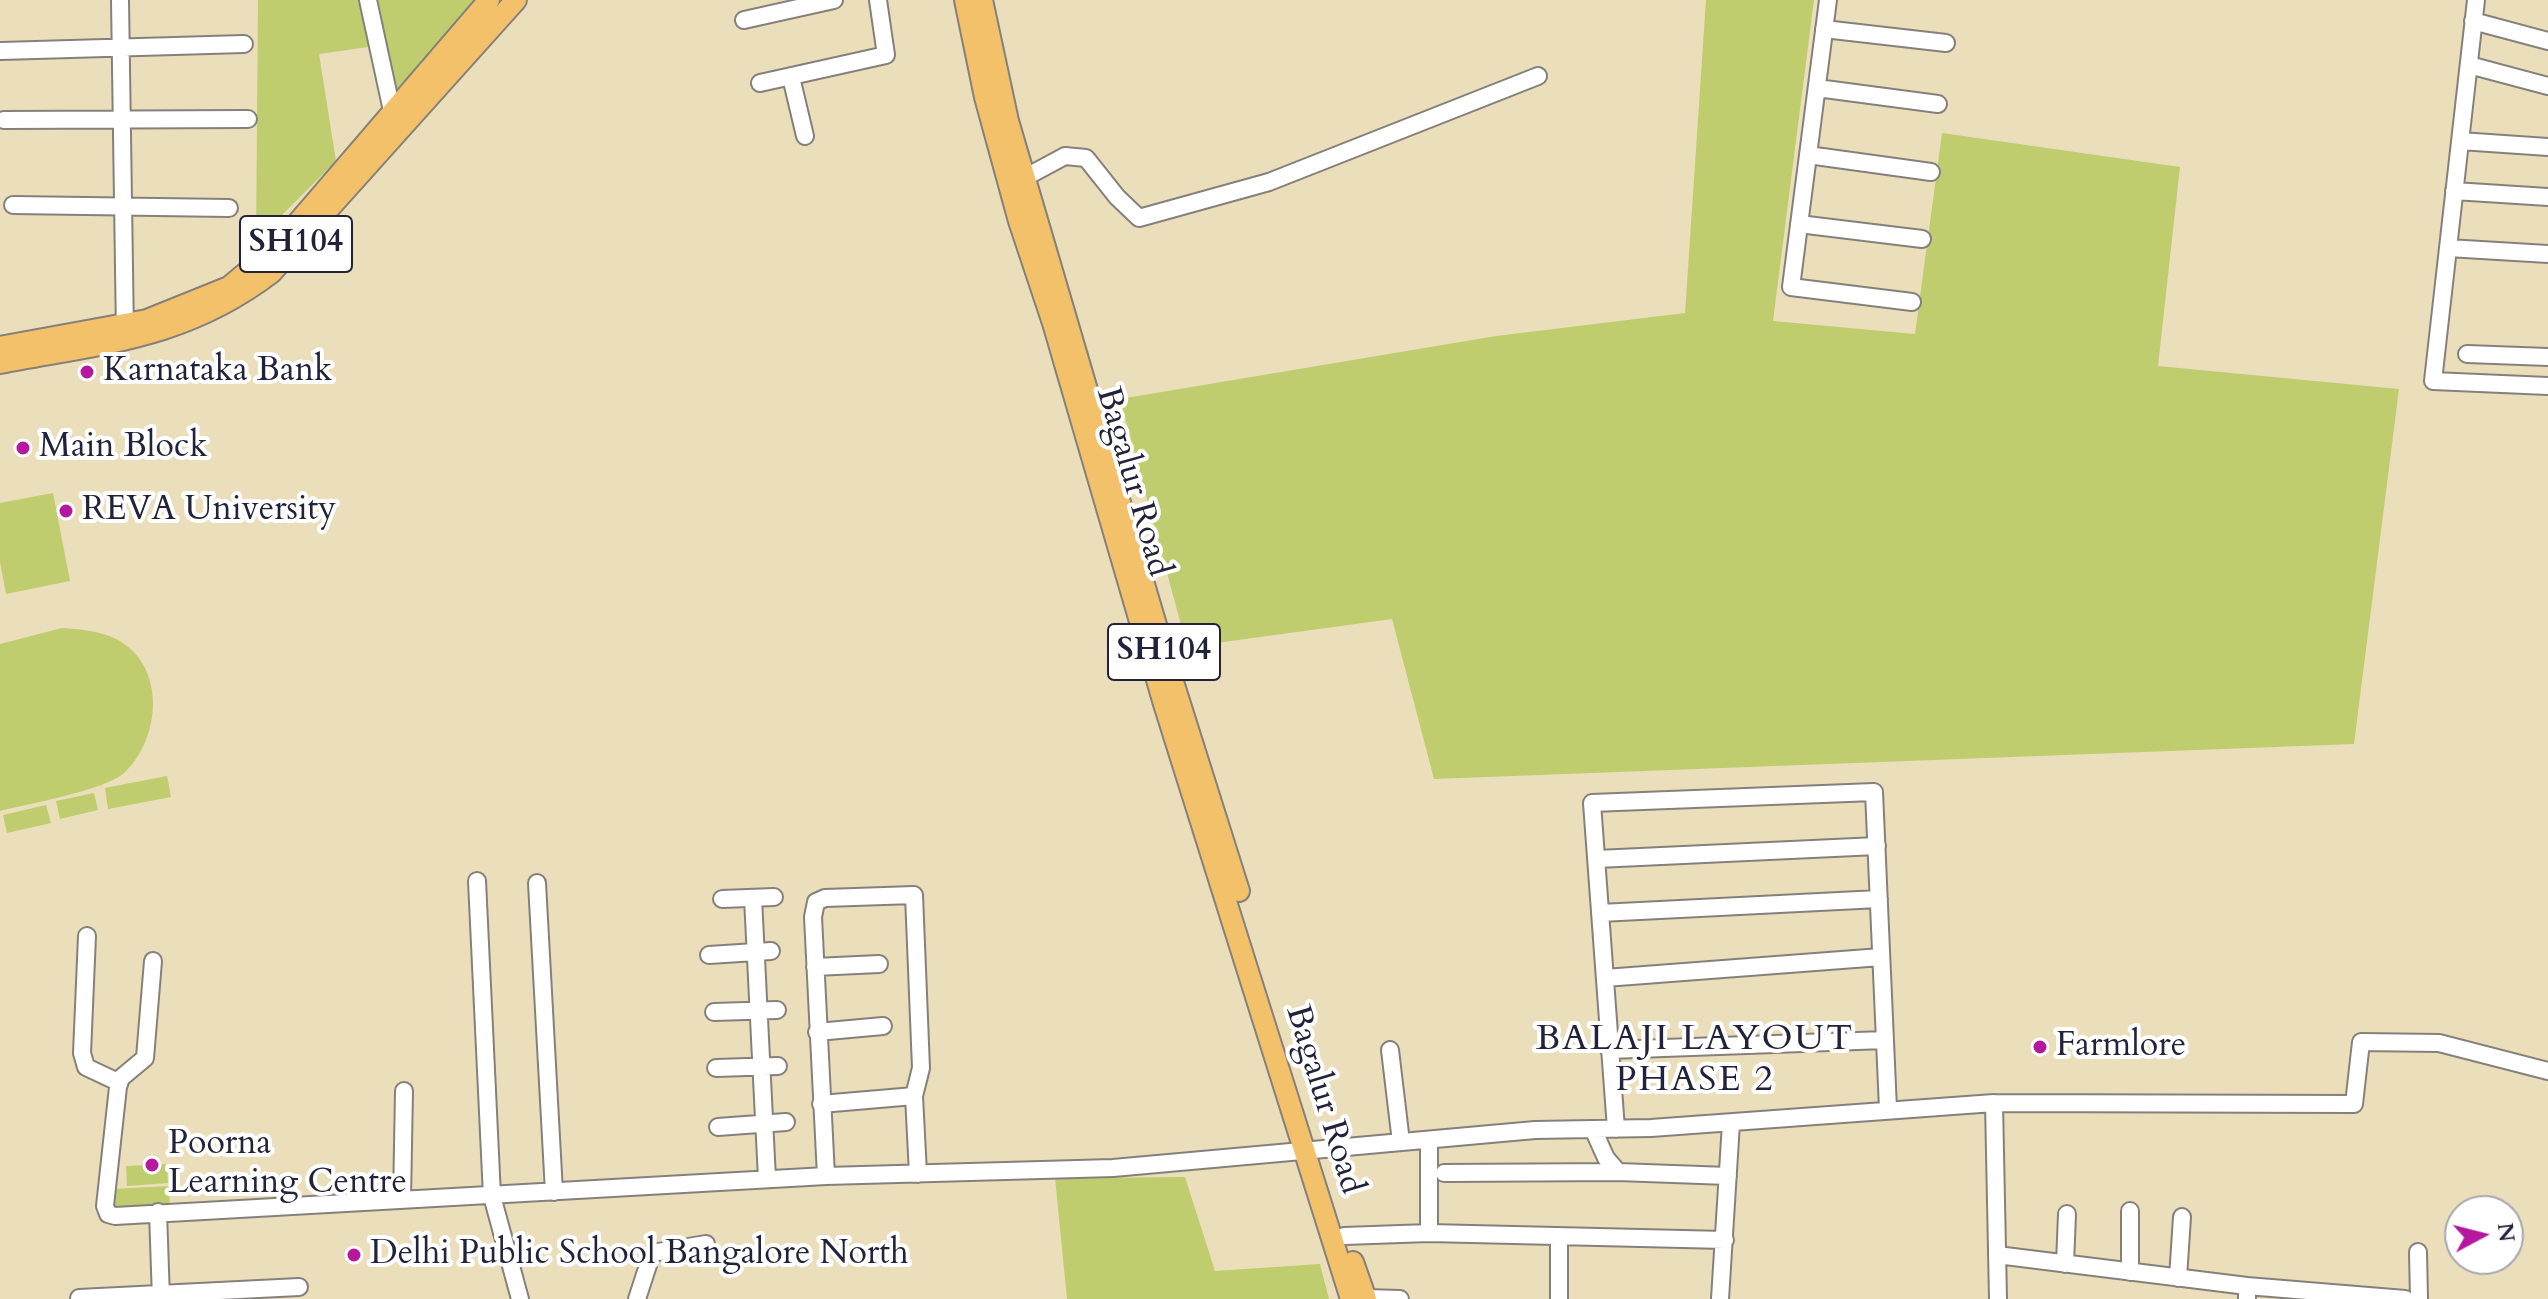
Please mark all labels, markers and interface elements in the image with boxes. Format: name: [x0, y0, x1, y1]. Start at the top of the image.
road number: SH104: [240, 216, 352, 272]
place label: Karnataka Bank: [103, 352, 332, 392]
marker: Karnataka Bank: [78, 363, 96, 381]
street label: Bagalur Road: [1085, 383, 1179, 581]
place label: Main Block: [39, 428, 208, 468]
marker: Main Block: [14, 439, 32, 457]
place label: REVA University: [82, 491, 336, 531]
marker: REVA University: [57, 502, 75, 520]
road number: SH104: [1108, 624, 1220, 680]
street label: Bagalur Road: [1275, 1001, 1371, 1199]
district label: BALAJI LAYOUT PHASE 2: [1536, 1019, 1854, 1104]
place label: Farmlore: [2056, 1027, 2186, 1067]
marker: Farmlore: [2031, 1038, 2049, 1056]
place label: Poorna Learning Centre: [168, 1125, 407, 1204]
marker: Poorna Learning Centre: [143, 1156, 161, 1174]
north arrow: [2444, 1195, 2524, 1275]
text: N: [2490, 1221, 2522, 1244]
place label: Delhi Public School Bangalore North: [370, 1235, 909, 1275]
marker: Delhi Public School Bangalore North: [345, 1246, 363, 1264]

